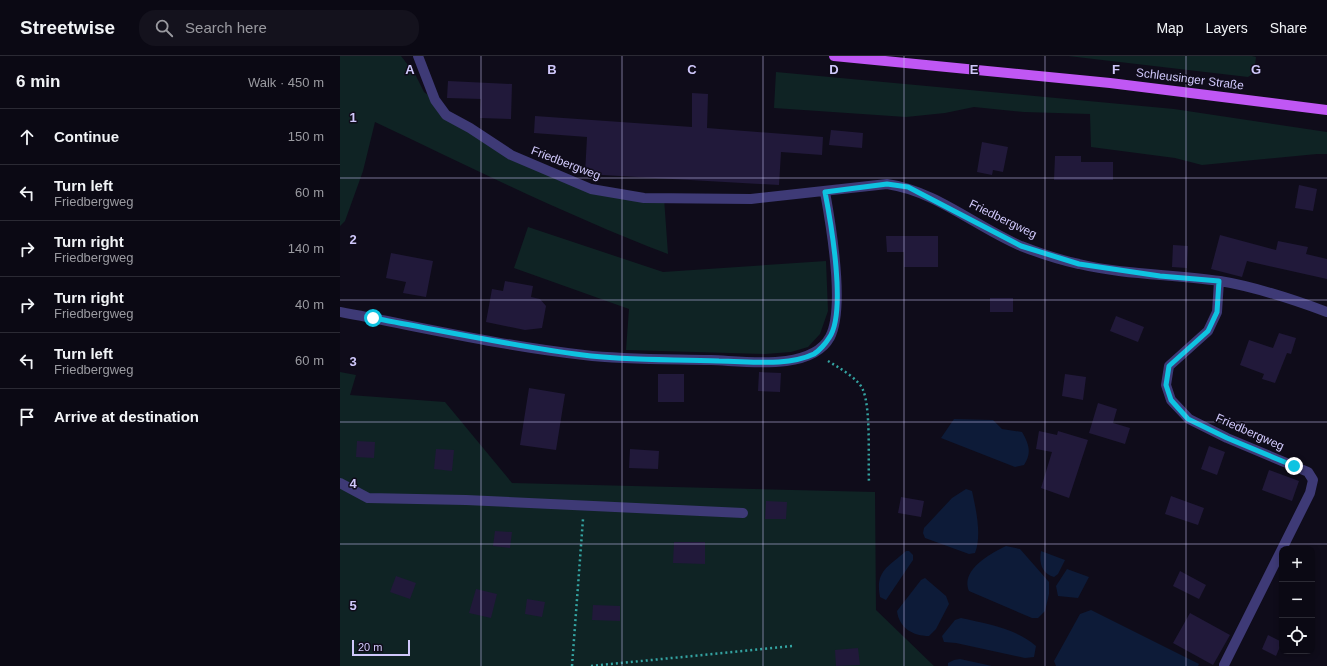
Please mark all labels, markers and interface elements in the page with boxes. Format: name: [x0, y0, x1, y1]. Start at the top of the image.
search box: [139, 10, 419, 46]
text: Streetwise: [20, 17, 115, 38]
icon: search: [153, 17, 175, 39]
text: Search here: [185, 19, 267, 36]
text: Map: [1156, 20, 1184, 36]
text: Layers: [1206, 20, 1248, 36]
text: Share: [1270, 20, 1307, 36]
text: A: [405, 62, 415, 77]
text: B: [547, 62, 557, 77]
text: C: [687, 62, 697, 77]
text: D: [829, 62, 839, 77]
text: E: [970, 62, 979, 77]
text: F: [1112, 62, 1120, 77]
text: G: [1251, 62, 1261, 77]
street label: Schleusinger Straße: [1135, 65, 1245, 93]
text: 6 min: [16, 72, 60, 91]
text: Walk · 450 m: [248, 75, 324, 90]
text: 1: [349, 110, 357, 125]
icon: ahead: [16, 126, 38, 148]
text: Continue: [54, 128, 119, 145]
text: 150 m: [288, 129, 324, 144]
street label: Friedbergweg: [529, 143, 603, 183]
text: Turn left: [54, 177, 113, 194]
icon: left: [16, 182, 38, 204]
text: 60 m: [295, 185, 324, 200]
text: Friedbergweg: [54, 194, 134, 209]
street label: Friedbergweg: [967, 197, 1039, 241]
text: 2: [349, 232, 357, 247]
text: Turn right: [54, 233, 124, 250]
icon: right: [16, 238, 38, 260]
text: 140 m: [288, 241, 324, 256]
text: Friedbergweg: [54, 250, 134, 265]
text: Turn right: [54, 289, 124, 306]
icon: right: [16, 294, 38, 316]
text: 40 m: [295, 297, 324, 312]
text: Friedbergweg: [54, 306, 134, 321]
route start: [364, 309, 382, 327]
text: Turn left: [54, 345, 113, 362]
icon: left: [16, 350, 38, 372]
text: 60 m: [295, 353, 324, 368]
text: 3: [349, 354, 357, 369]
text: Friedbergweg: [54, 362, 134, 377]
icon: arrive: [16, 406, 38, 428]
text: Arrive at destination: [54, 408, 199, 425]
street label: Friedbergweg: [1214, 411, 1286, 453]
route end: [1285, 457, 1303, 475]
text: 4: [349, 476, 357, 491]
map controls: [1279, 546, 1315, 654]
button: +: [1279, 546, 1315, 582]
button: −: [1279, 582, 1315, 618]
text: 5: [349, 598, 357, 613]
button: locate: [1279, 618, 1315, 654]
scale bar: [352, 638, 410, 657]
text: 20 m: [358, 641, 382, 653]

